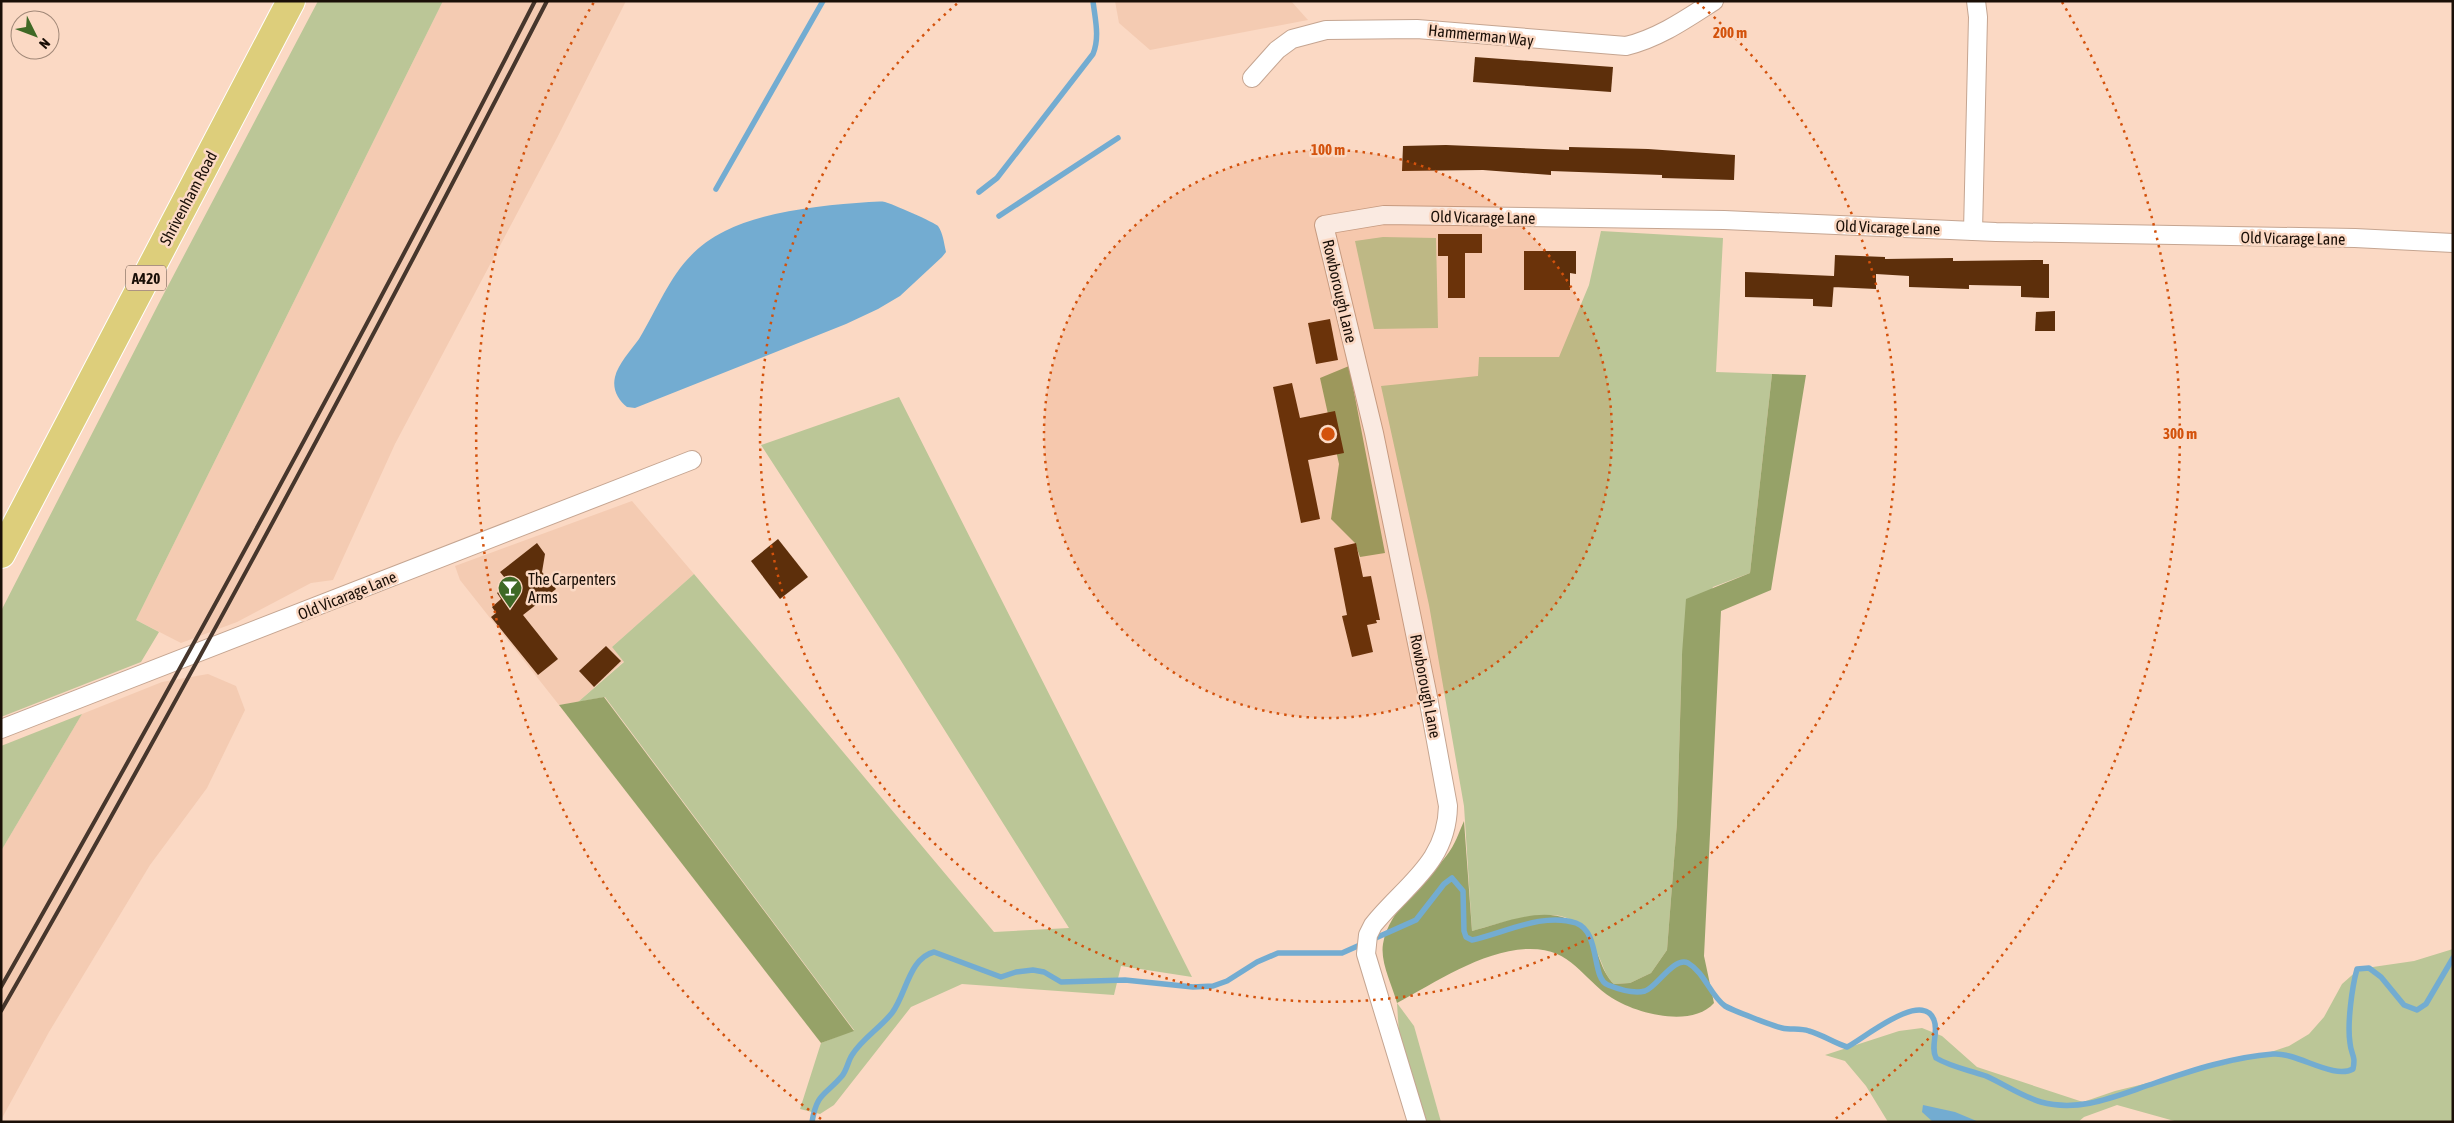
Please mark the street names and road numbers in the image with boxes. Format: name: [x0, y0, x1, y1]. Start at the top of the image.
street label: Hammerman Way: [1427, 21, 1535, 51]
street label: Shrivenham Road: [156, 148, 220, 248]
street label: Old Vicarage Lane: [1431, 207, 1535, 228]
street label: Old Vicarage Lane: [1835, 216, 1941, 239]
street label: Old Vicarage Lane: [2241, 228, 2345, 249]
street label: Rowborough Lane: [1318, 238, 1361, 345]
road number: A420: [126, 266, 166, 290]
street label: Old Vicarage Lane: [295, 567, 399, 624]
street label: Rowborough Lane: [1406, 633, 1445, 740]

